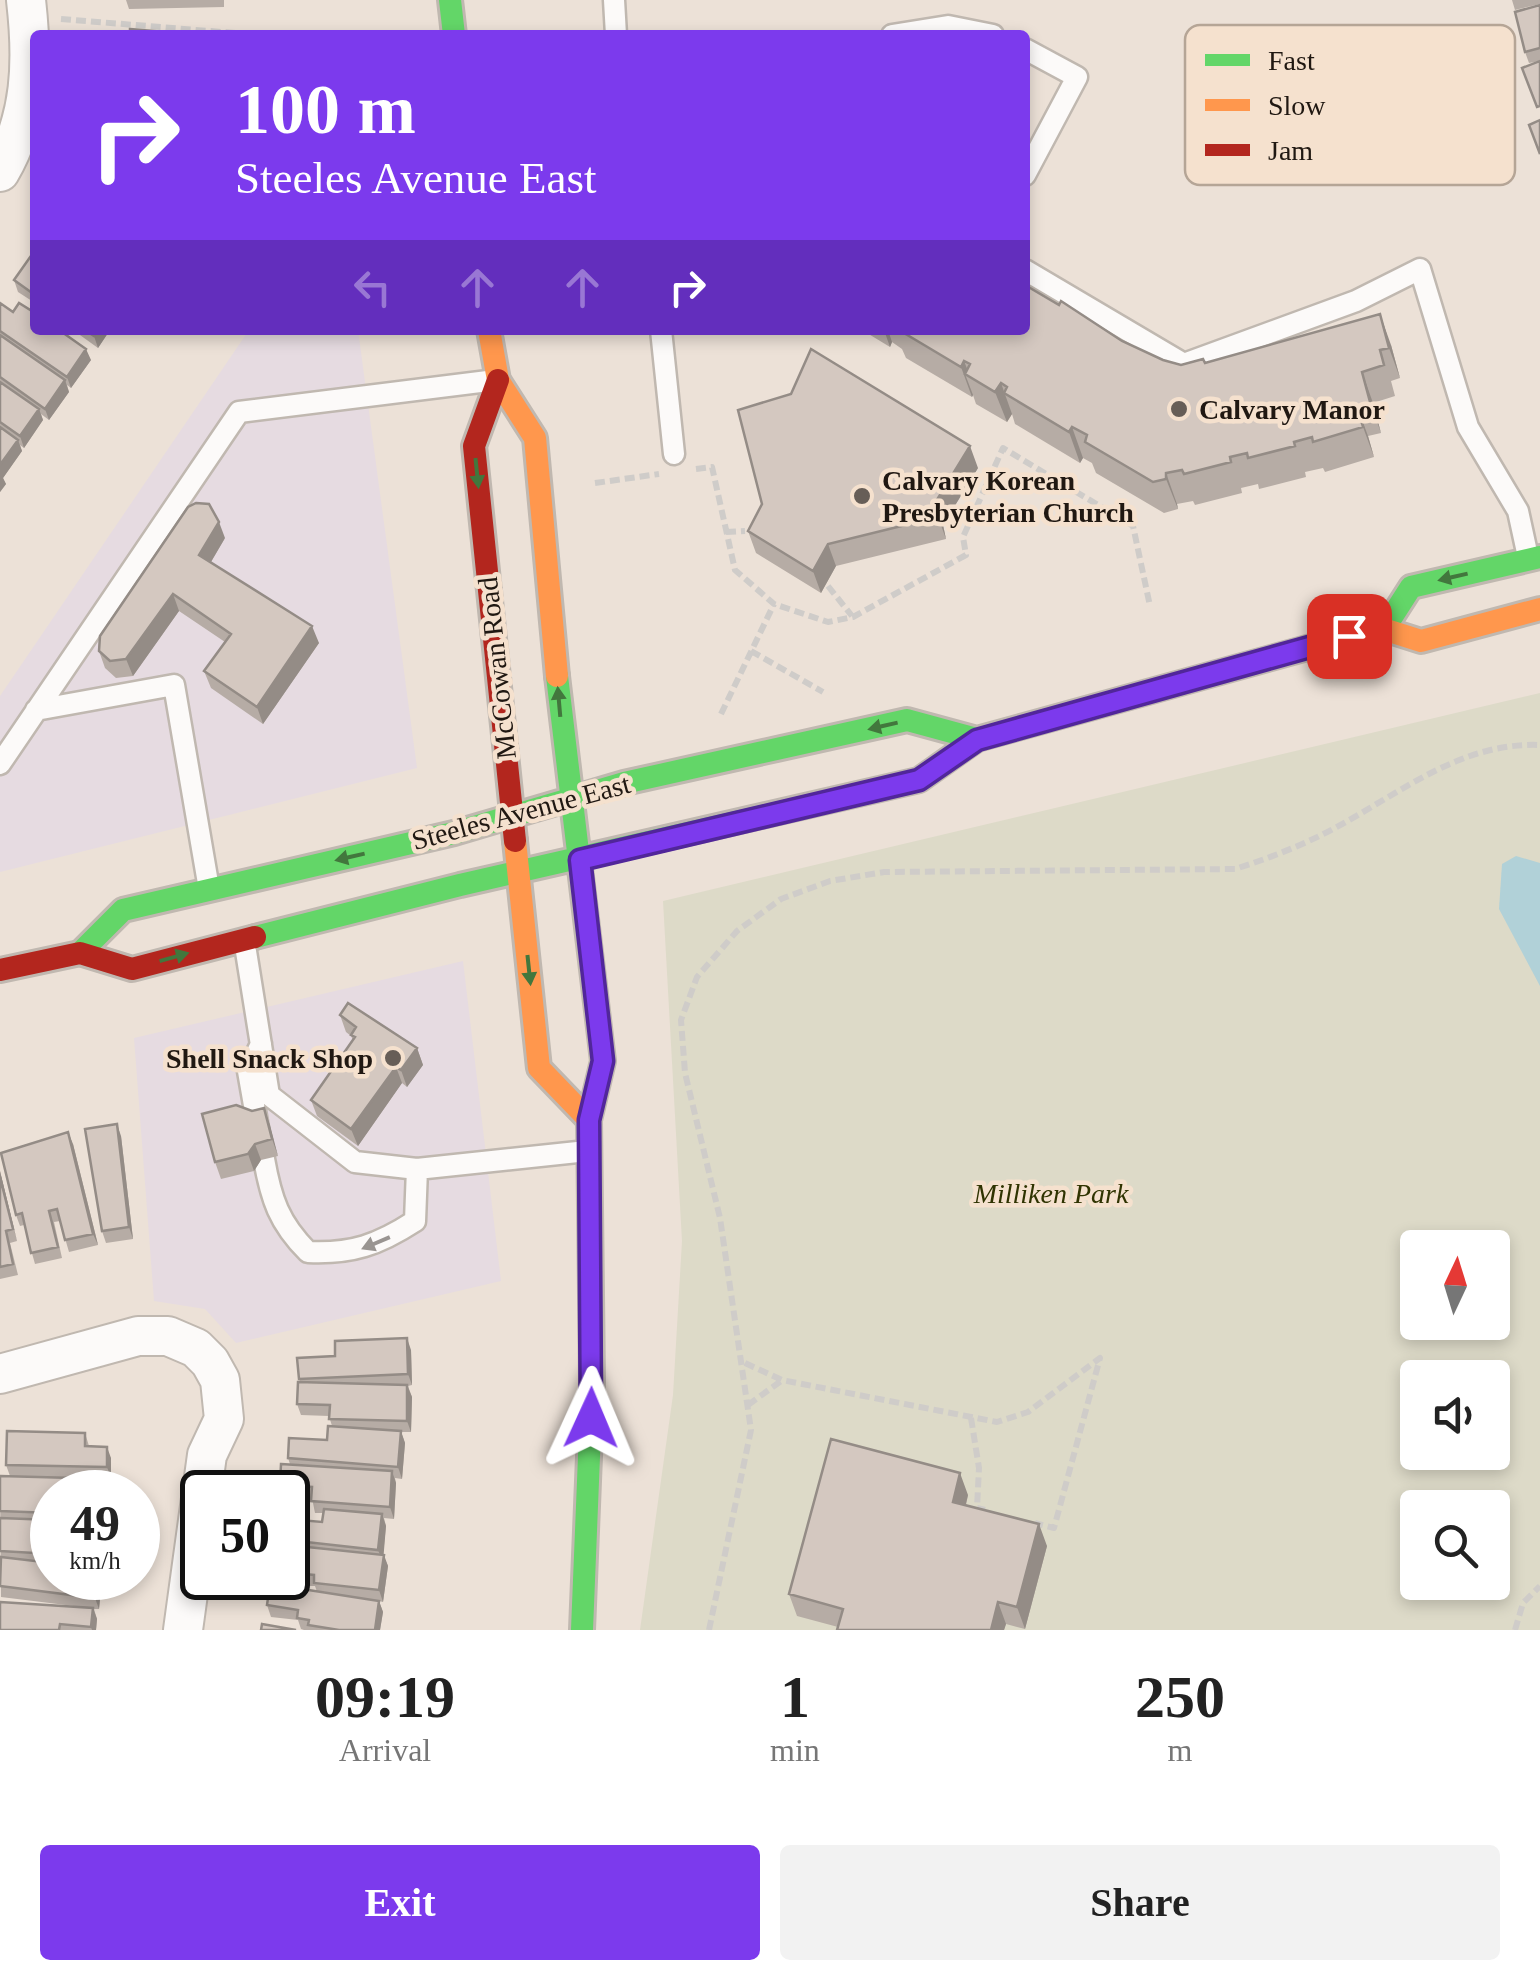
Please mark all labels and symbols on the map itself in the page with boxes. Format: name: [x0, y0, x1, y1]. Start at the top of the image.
legend: [1185, 25, 1515, 185]
text: Fast: [1268, 45, 1315, 76]
text: Slow: [1268, 90, 1326, 121]
text: Jam: [1268, 135, 1313, 166]
place label: Calvary Manor: [1199, 394, 1385, 425]
marker: Calvary Manor: [1168, 398, 1190, 420]
one-way arrow: [469, 457, 485, 489]
place label: Calvary Korean Presbyterian Church: [882, 465, 1134, 528]
marker: Calvary Korean Presbyterian Church: [851, 485, 873, 507]
one-way arrow: [1437, 570, 1468, 585]
street label: McCowan Road: [472, 575, 522, 761]
pin: [1307, 594, 1392, 679]
one-way arrow: [551, 686, 567, 718]
one-way arrow: [867, 718, 898, 734]
street label: Steeles Avenue East: [408, 768, 634, 856]
one-way arrow: [334, 850, 365, 865]
one-way arrow: [159, 949, 190, 964]
one-way arrow: [521, 955, 537, 987]
place label: Shell Snack Shop: [166, 1043, 373, 1074]
marker: Shell Snack Shop: [382, 1047, 404, 1069]
park label: Milliken Park: [973, 1178, 1129, 1209]
north arrow: [1400, 1230, 1510, 1340]
one-way arrow: [361, 1235, 391, 1251]
position arrow: [539, 1366, 643, 1470]
speed limit sign: 50: [180, 1470, 310, 1600]

